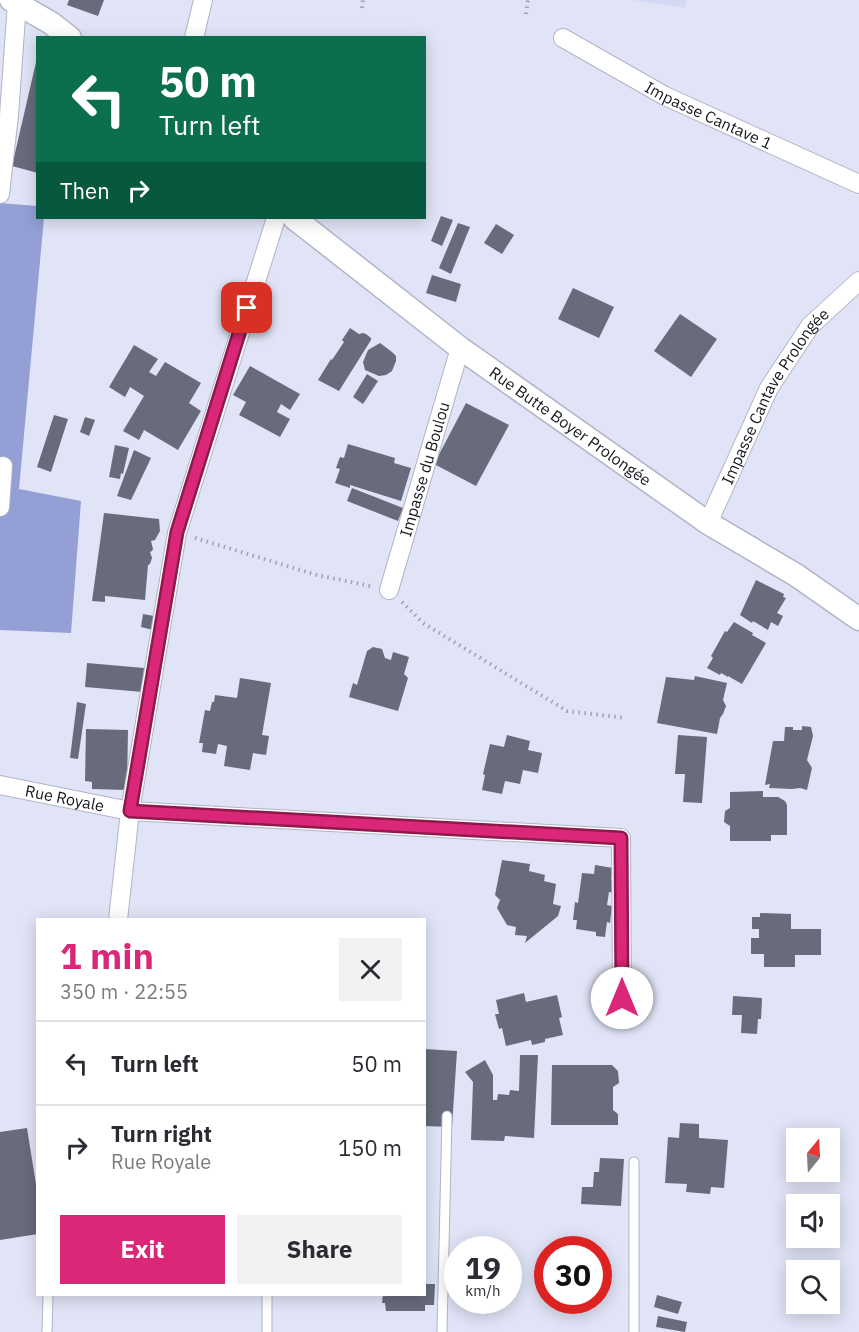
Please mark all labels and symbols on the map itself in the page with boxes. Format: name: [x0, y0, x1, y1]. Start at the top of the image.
street label: Impasse Cantave 1: [642, 77, 775, 153]
pin: [221, 282, 272, 333]
street label: Impasse Cantave Prolongée: [717, 304, 833, 487]
street label: Rue Butte Boyer Prolongée: [486, 362, 655, 490]
street label: Impasse du Boulou: [395, 399, 454, 539]
street label: Rue Royale: [23, 780, 106, 816]
position arrow: [590, 966, 654, 1030]
north arrow: [786, 1128, 840, 1182]
speed limit sign: 30: [534, 1236, 612, 1314]

